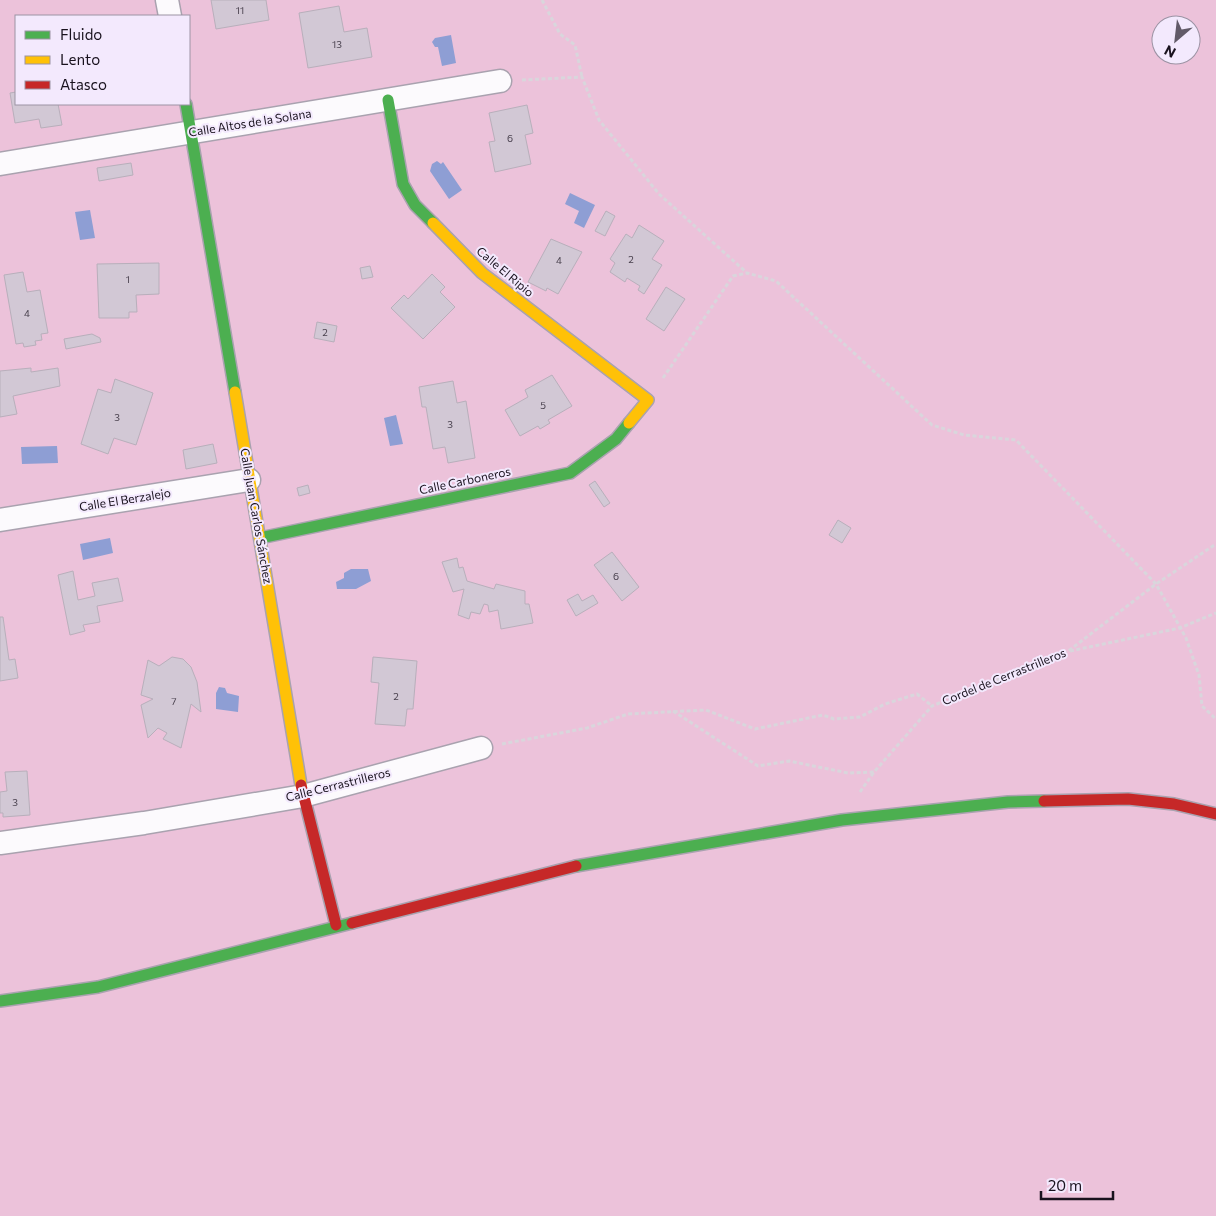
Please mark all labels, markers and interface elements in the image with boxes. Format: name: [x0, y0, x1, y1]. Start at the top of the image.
house number: 11: [236, 4, 244, 16]
legend: [15, 15, 190, 105]
north arrow: [1151, 15, 1201, 65]
text: Fluido: [60, 25, 102, 43]
house number: 13: [332, 38, 342, 50]
text: N: [1161, 42, 1178, 62]
text: Lento: [60, 50, 100, 68]
text: Atasco: [60, 75, 107, 93]
street label: Calle Altos de la Solana: [187, 105, 312, 139]
house number: 6: [507, 132, 513, 144]
street label: Calle El Ripio: [474, 243, 537, 299]
house number: 2: [628, 253, 634, 265]
house number: 4: [556, 254, 562, 266]
house number: 1: [126, 273, 130, 285]
house number: 4: [24, 307, 30, 319]
house number: 2: [322, 326, 328, 338]
house number: 5: [540, 399, 546, 411]
house number: 3: [114, 411, 120, 423]
house number: 3: [447, 418, 453, 430]
street label: Calle Juan Carlos Sánchez: [237, 447, 276, 585]
street label: Calle Carboneros: [418, 463, 512, 497]
street label: Calle El Berzalejo: [78, 485, 172, 513]
house number: 6: [613, 570, 619, 582]
street label: Cordel de Cerrastrilleros: [940, 645, 1068, 707]
house number: 2: [393, 690, 399, 702]
house number: 7: [171, 695, 177, 707]
street label: Calle Cerrastrilleros: [284, 764, 391, 804]
house number: 3: [12, 796, 18, 808]
scale bar: [1041, 1168, 1114, 1200]
text: 20 m: [1048, 1176, 1082, 1194]

